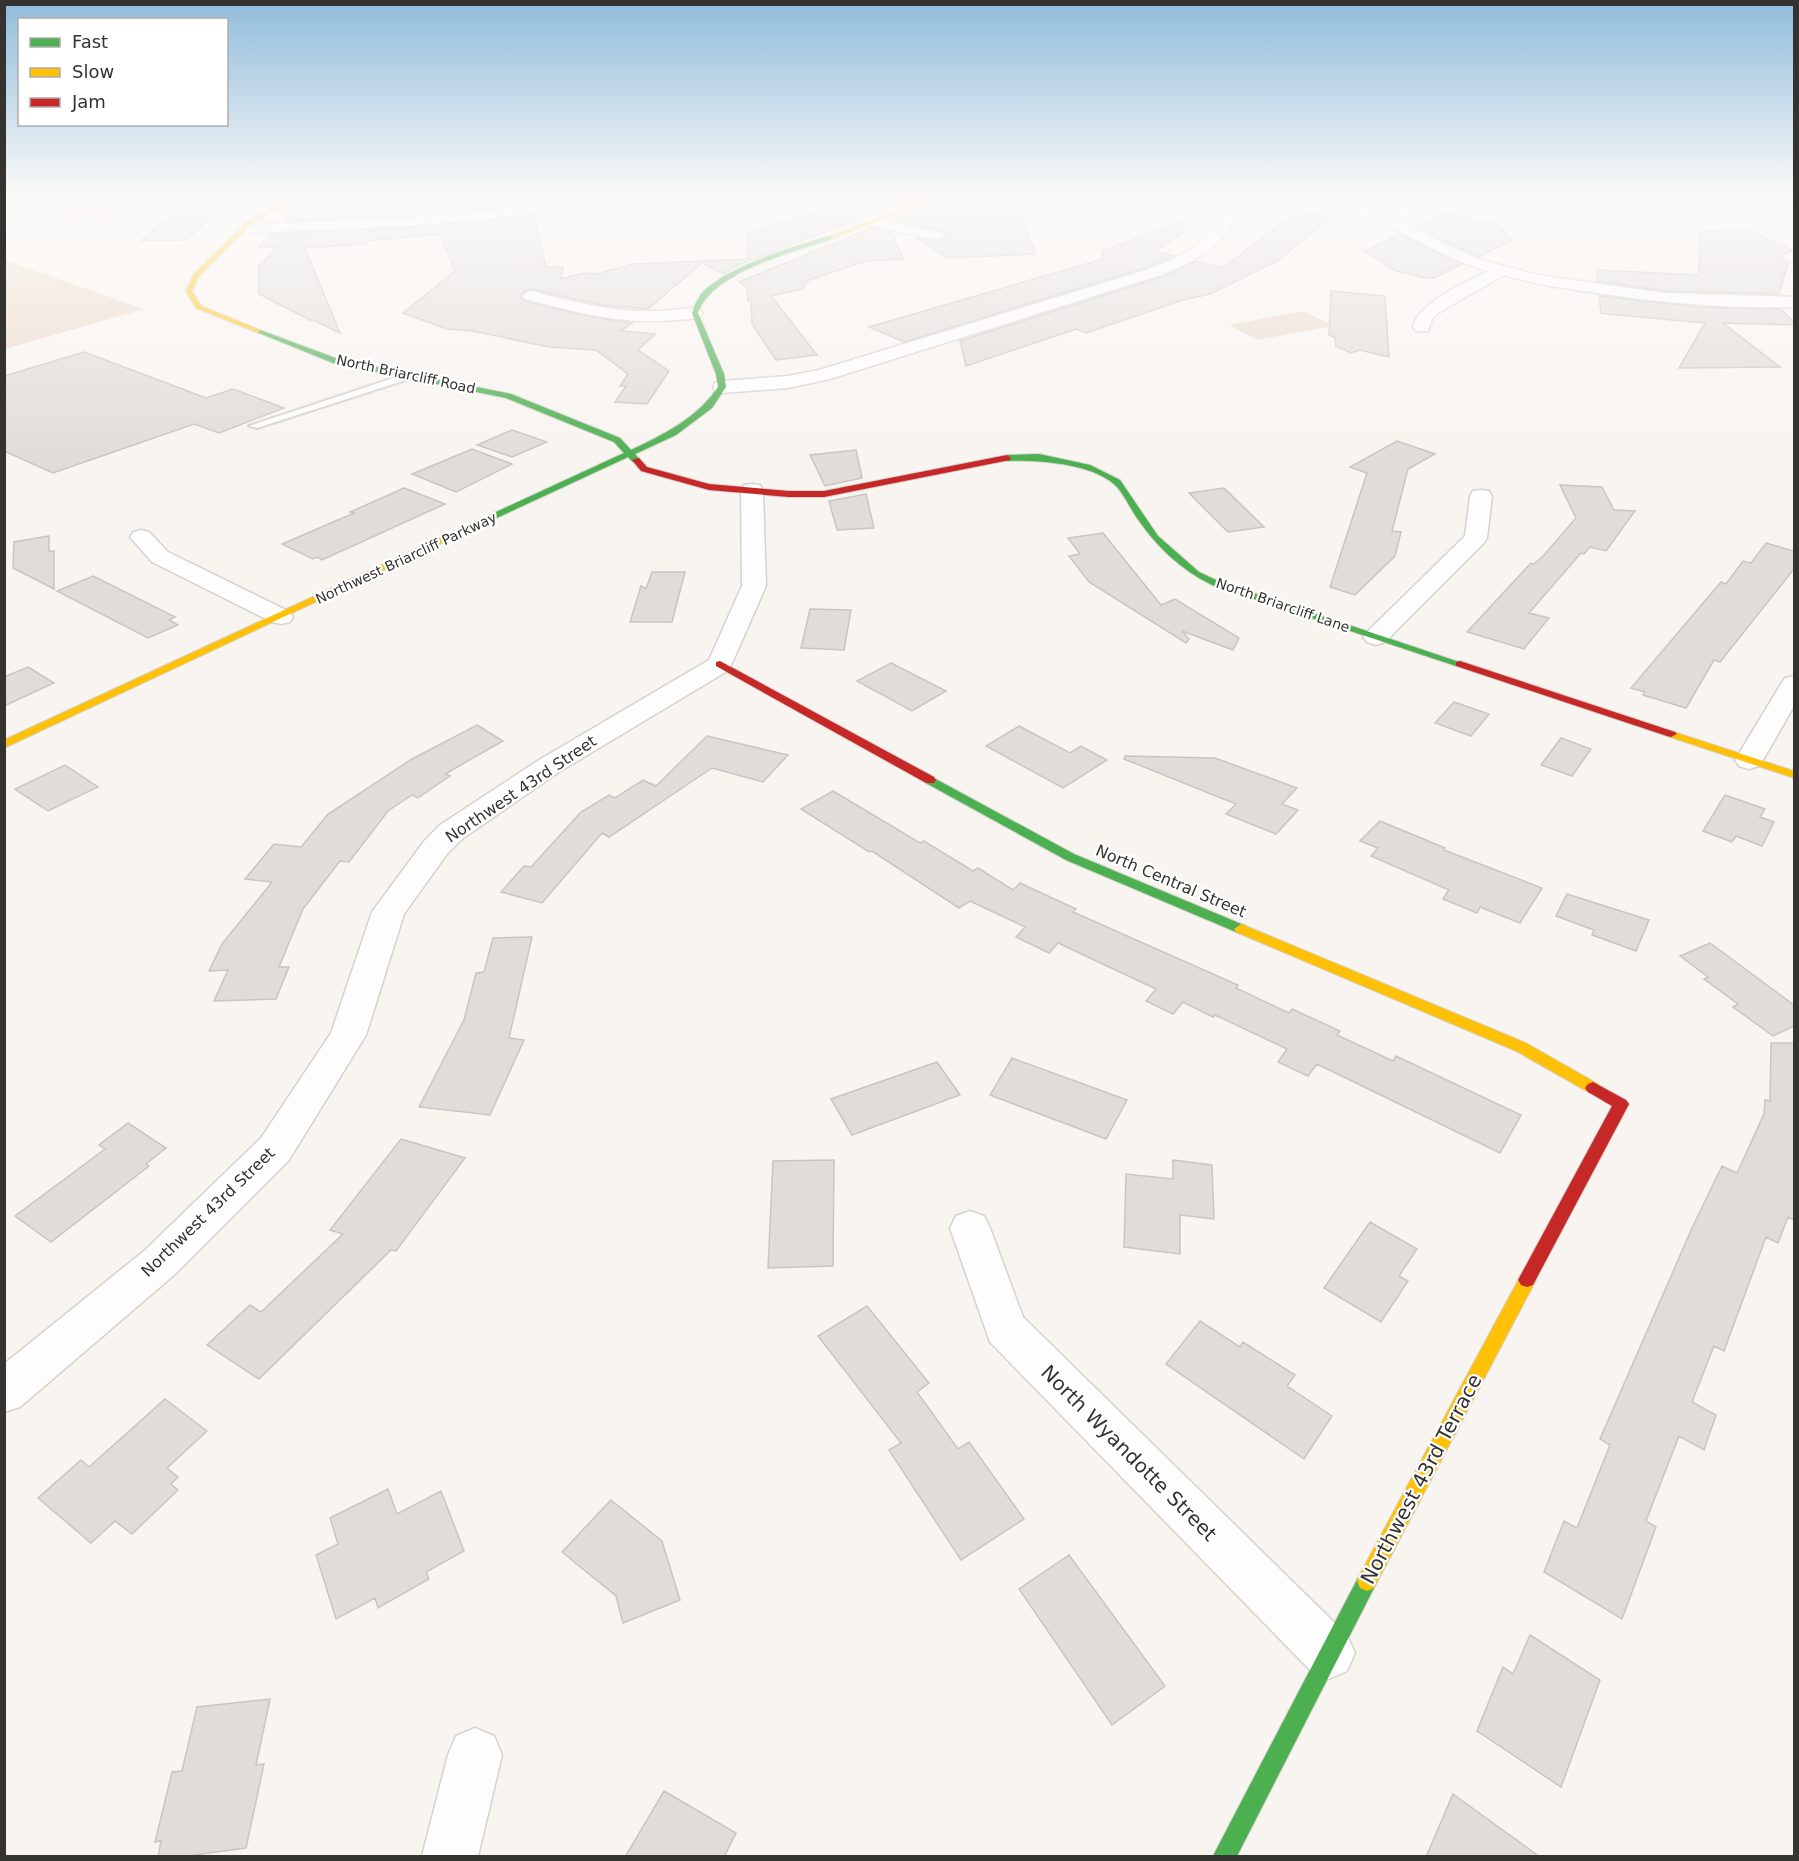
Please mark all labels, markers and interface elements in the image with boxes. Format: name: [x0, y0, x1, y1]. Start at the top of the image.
legend: [18, 18, 228, 126]
text: Fast: [72, 31, 108, 52]
text: Slow: [72, 61, 114, 82]
text: Jam: [71, 91, 106, 112]
street label: North Briarcliff Road: [335, 351, 477, 397]
street label: Northwest Briarcliff Parkway: [313, 509, 499, 607]
street label: North Briarcliff Lane: [1214, 575, 1352, 635]
street label: Northwest 43rd Street: [442, 731, 600, 847]
street label: North Central Street: [1093, 841, 1249, 921]
street label: Northwest 43rd Street: [137, 1143, 279, 1281]
street label: North Wyandotte Street: [1036, 1360, 1222, 1546]
street label: Northwest 43rd Terrace: [1355, 1370, 1487, 1588]

